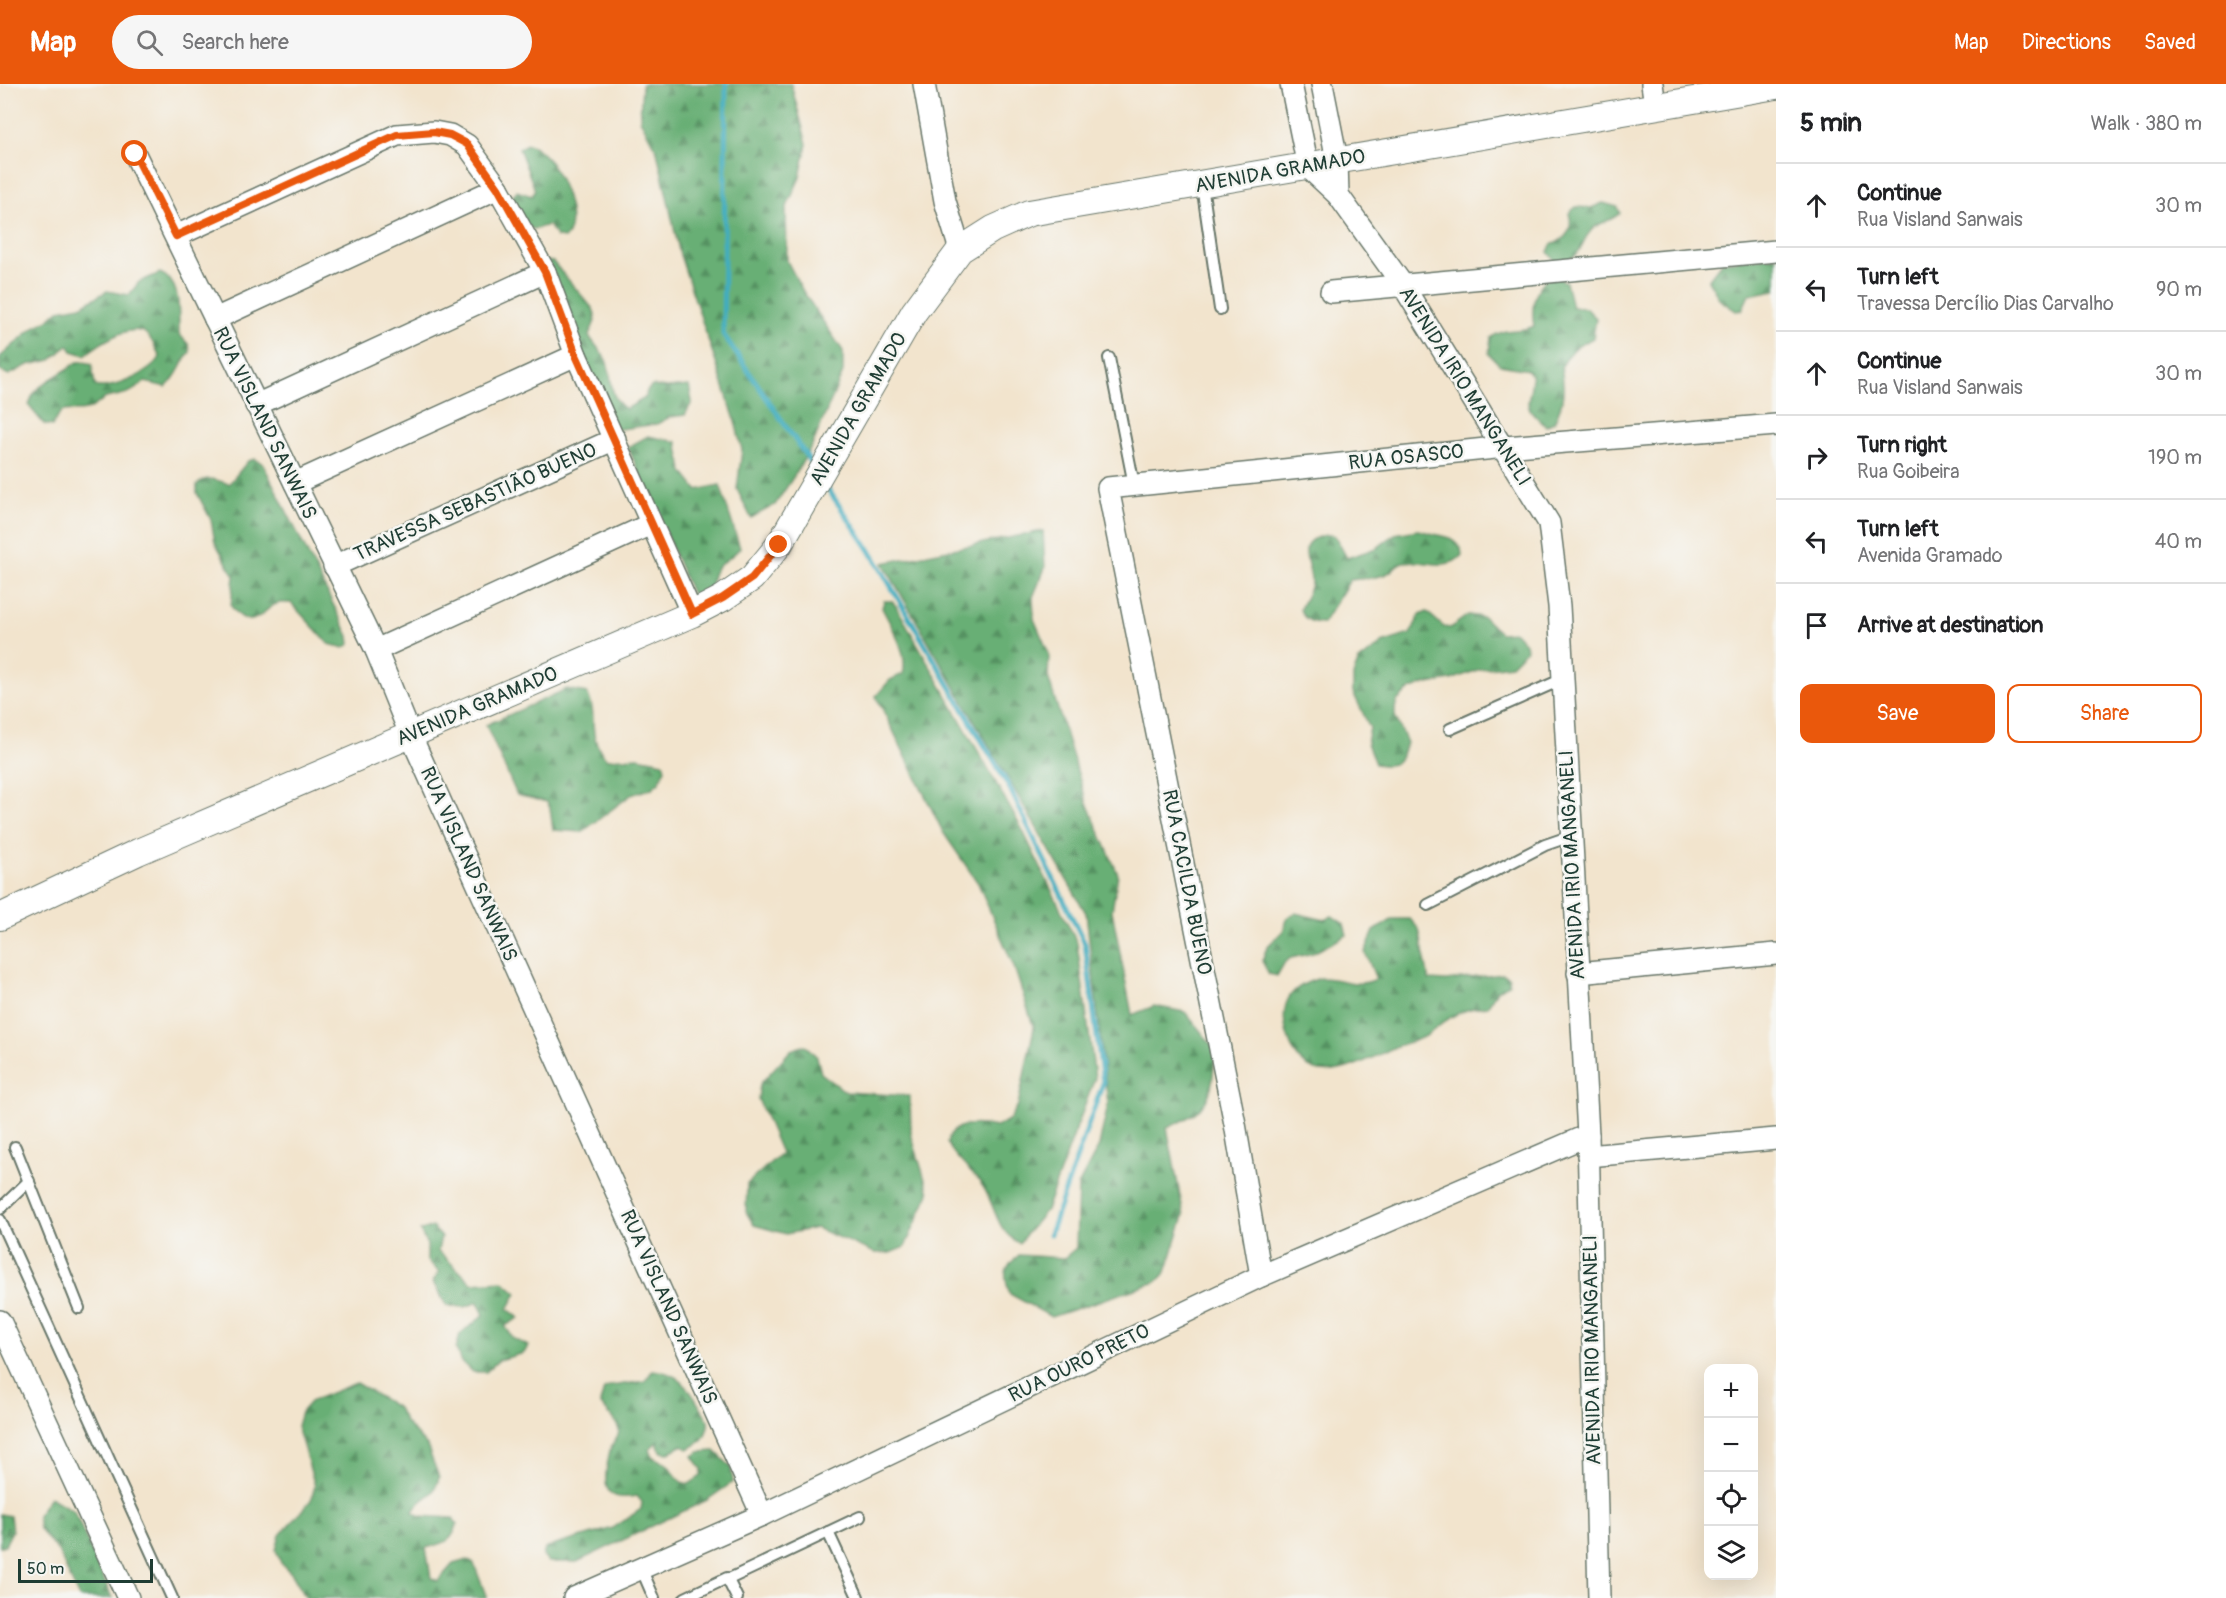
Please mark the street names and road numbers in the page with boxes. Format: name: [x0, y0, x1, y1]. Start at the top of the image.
street label: AVENIDA GRAMADO: [1193, 144, 1367, 198]
street label: AVENIDA IRIO MANGANELI: [1393, 282, 1537, 490]
street label: RUA VISLAND SANWAIS: [208, 323, 322, 523]
street label: AVENIDA GRAMADO: [804, 328, 912, 490]
street label: TRAVESSA SEBASTIÃO BUENO: [350, 437, 600, 567]
street label: RUA OSASCO: [1347, 439, 1465, 475]
street label: AVENIDA GRAMADO: [393, 661, 561, 751]
street label: AVENIDA IRIO MANGANELI: [1553, 749, 1591, 981]
street label: RUA VISLAND SANWAIS: [415, 763, 523, 965]
street label: RUA CACILDA BUENO: [1157, 787, 1217, 977]
street label: RUA VISLAND SANWAIS: [615, 1206, 723, 1408]
street label: AVENIDA IRIO MANGANELI: [1577, 1235, 1607, 1465]
street label: RUA OURO PRETO: [1005, 1318, 1153, 1408]

